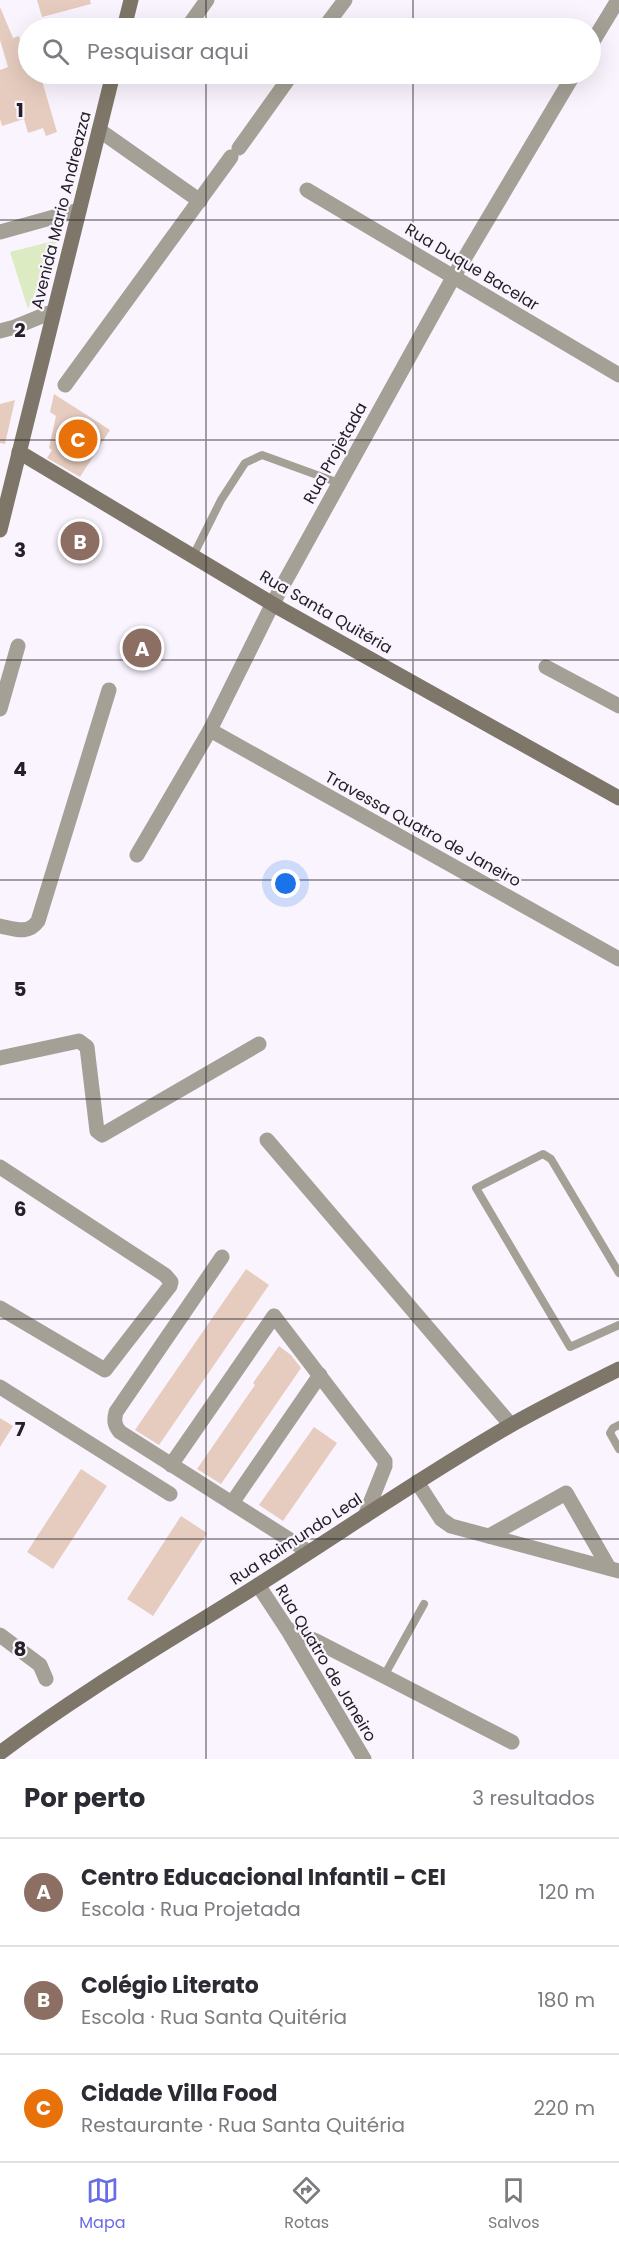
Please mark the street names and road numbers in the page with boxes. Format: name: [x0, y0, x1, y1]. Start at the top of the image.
street label: Avenida Mario Andreazza: [25, 109, 97, 311]
street label: Rua Duque Bacelar: [401, 218, 543, 316]
street label: Rua Projetada: [298, 398, 372, 508]
street label: Rua Santa Quitéria: [255, 565, 397, 659]
street label: Travessa Quatro de Janeiro: [321, 765, 525, 893]
street label: Rua Raimundo Leal: [225, 1488, 367, 1590]
street label: Rua Quatro de Janeiro: [270, 1580, 382, 1746]

